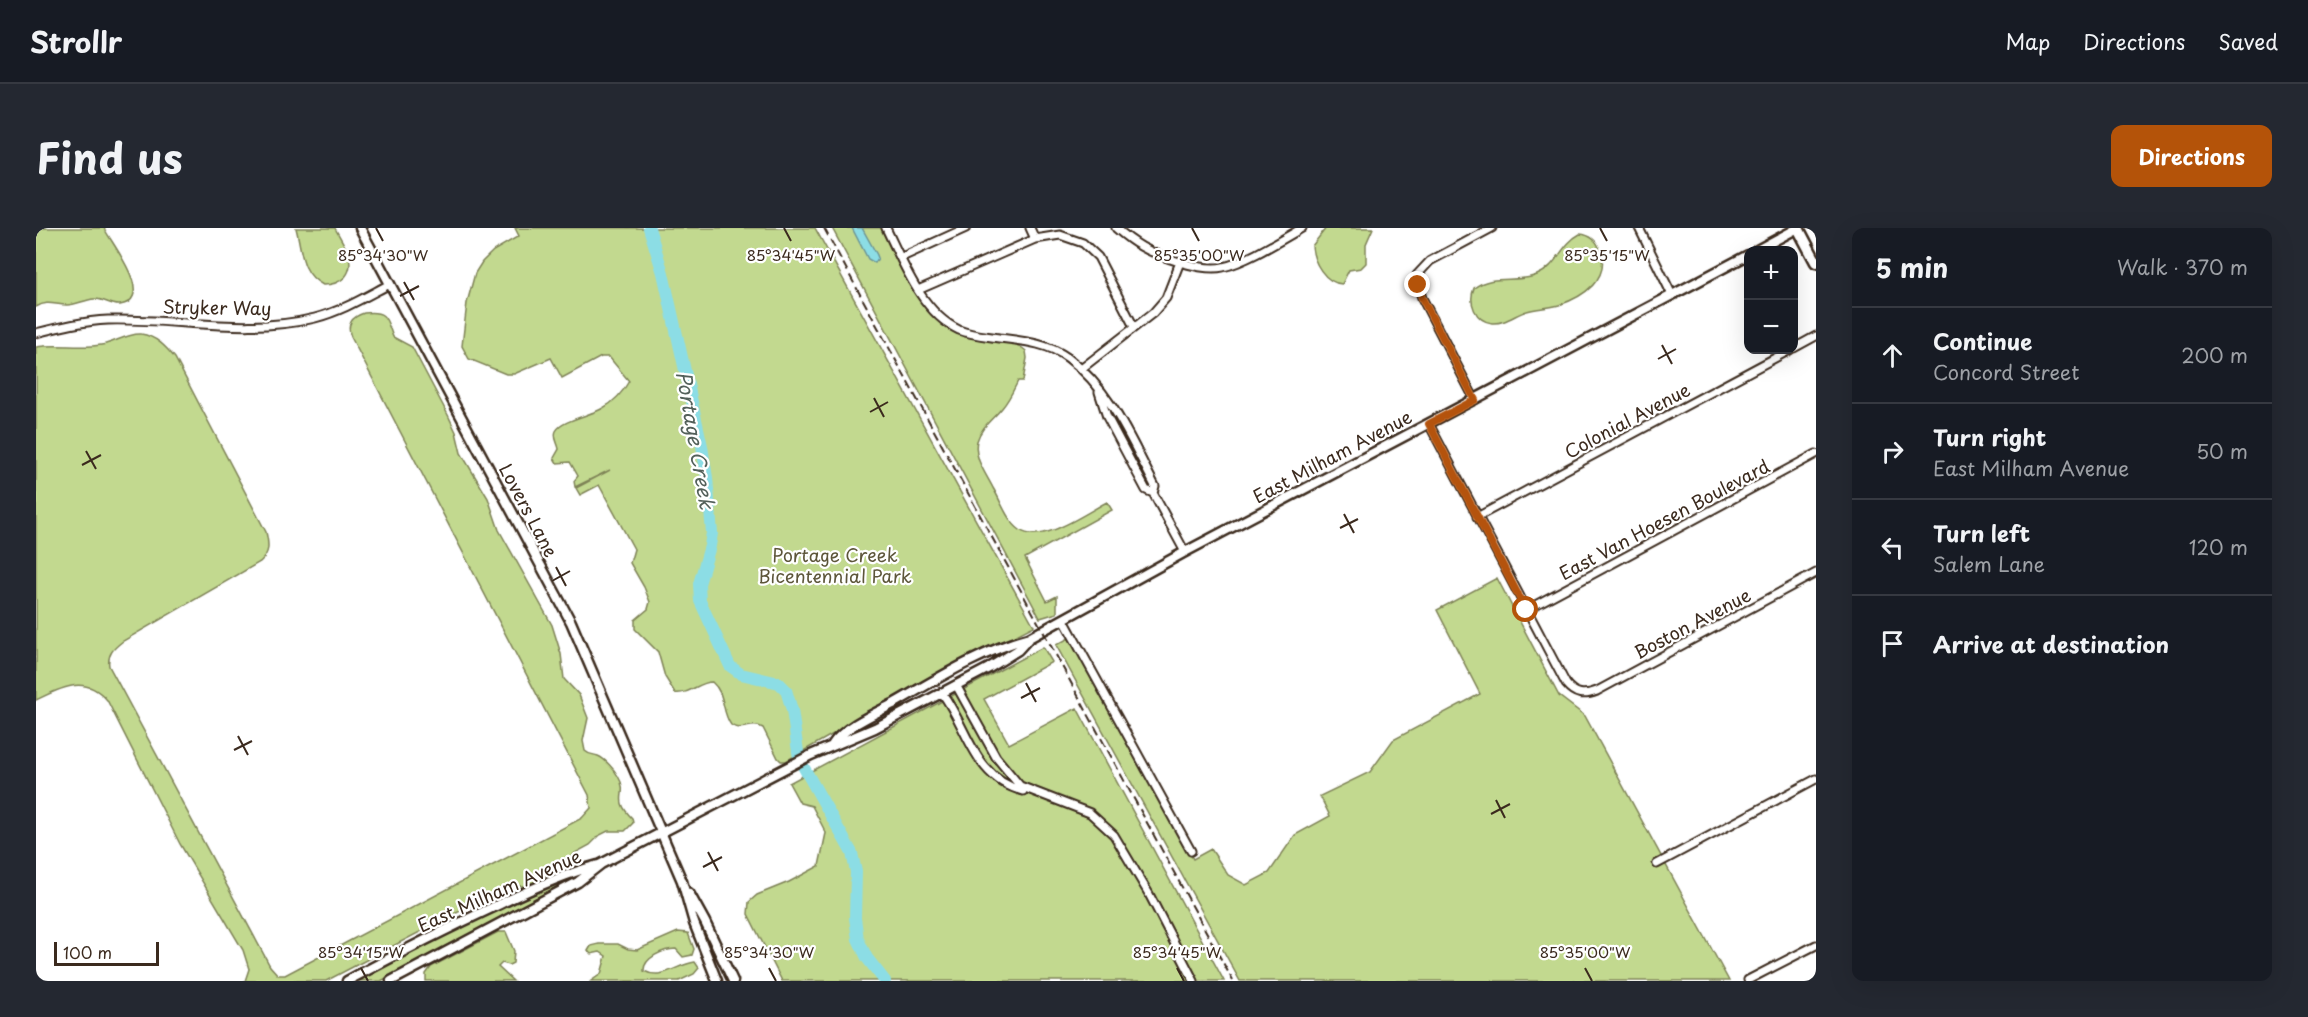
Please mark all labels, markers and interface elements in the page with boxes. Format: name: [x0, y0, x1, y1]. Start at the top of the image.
text: Strollr: [30, 20, 122, 63]
text: Map: [2005, 25, 2050, 57]
text: Directions: [2083, 25, 2185, 57]
text: Saved: [2218, 25, 2278, 57]
text: Find us: [36, 125, 183, 188]
button: Directions: [2111, 125, 2272, 187]
text: 85°34'30"W: [338, 243, 429, 266]
text: 85°34'45"W: [747, 243, 836, 266]
text: 85°35'00"W: [1154, 243, 1245, 266]
text: 85°35'15"W: [1564, 243, 1650, 266]
map controls: [1744, 246, 1798, 354]
button: +: [1744, 246, 1798, 300]
text: 5 min: [1876, 248, 1948, 287]
text: Walk · 370 m: [2117, 252, 2248, 282]
route end: [1404, 271, 1430, 297]
street label: Stryker Way: [162, 293, 272, 321]
button: −: [1744, 300, 1798, 354]
text: Continue: [1933, 324, 2032, 357]
icon: ahead: [1876, 339, 1909, 372]
text: 200 m: [2181, 340, 2248, 370]
text: Concord Street: [1933, 357, 2079, 387]
water label: Portage Creek: [669, 369, 723, 512]
street label: Colonial Avenue: [1559, 375, 1695, 464]
street label: East Milham Avenue: [1248, 403, 1416, 509]
text: Turn right: [1933, 420, 2046, 453]
icon: right: [1876, 435, 1909, 468]
text: 50 m: [2196, 436, 2248, 466]
street label: East Van Hoesen Boulevard: [1554, 452, 1774, 586]
text: East Milham Avenue: [1933, 453, 2129, 483]
street label: Lovers Lane: [493, 458, 565, 562]
text: Turn left: [1933, 516, 2030, 549]
icon: left: [1876, 531, 1909, 564]
text: 120 m: [2189, 532, 2248, 562]
park label: Portage Creek Bicentennial Park: [758, 541, 912, 589]
text: Salem Lane: [1933, 549, 2045, 579]
street label: Boston Avenue: [1629, 581, 1755, 665]
route start: [1512, 596, 1538, 622]
icon: arrive: [1876, 627, 1909, 660]
text: Arrive at destination: [1933, 627, 2169, 660]
street label: East Milham Avenue: [413, 842, 585, 938]
scale bar: [54, 939, 159, 966]
text: 100 m: [63, 940, 112, 964]
text: 85°34'15"W: [318, 940, 405, 963]
text: 85°34'30"W: [724, 940, 815, 963]
text: 85°34'45"W: [1133, 940, 1222, 963]
text: 85°35'00"W: [1540, 940, 1631, 963]

